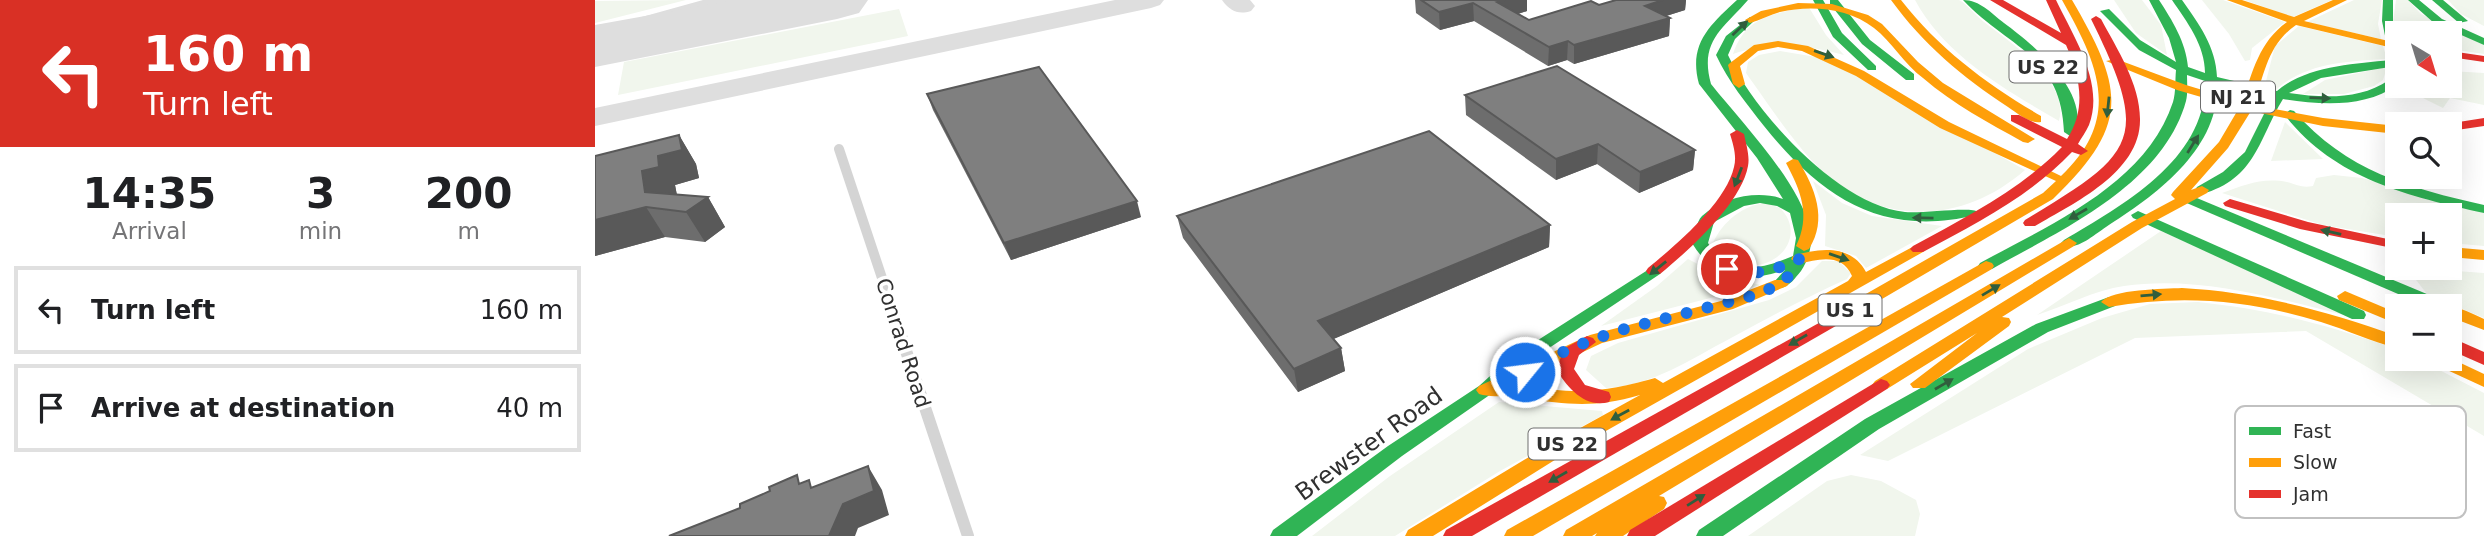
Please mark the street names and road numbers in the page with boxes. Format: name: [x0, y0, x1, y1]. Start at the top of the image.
road number: US 22: [2009, 52, 2087, 82]
road number: NJ 21: [2201, 82, 2275, 113]
street label: Conrad Road: [871, 275, 935, 411]
road number: US 1: [1819, 294, 1881, 326]
street label: Brewster Road: [1290, 381, 1448, 507]
road number: US 22: [1529, 428, 1605, 460]

